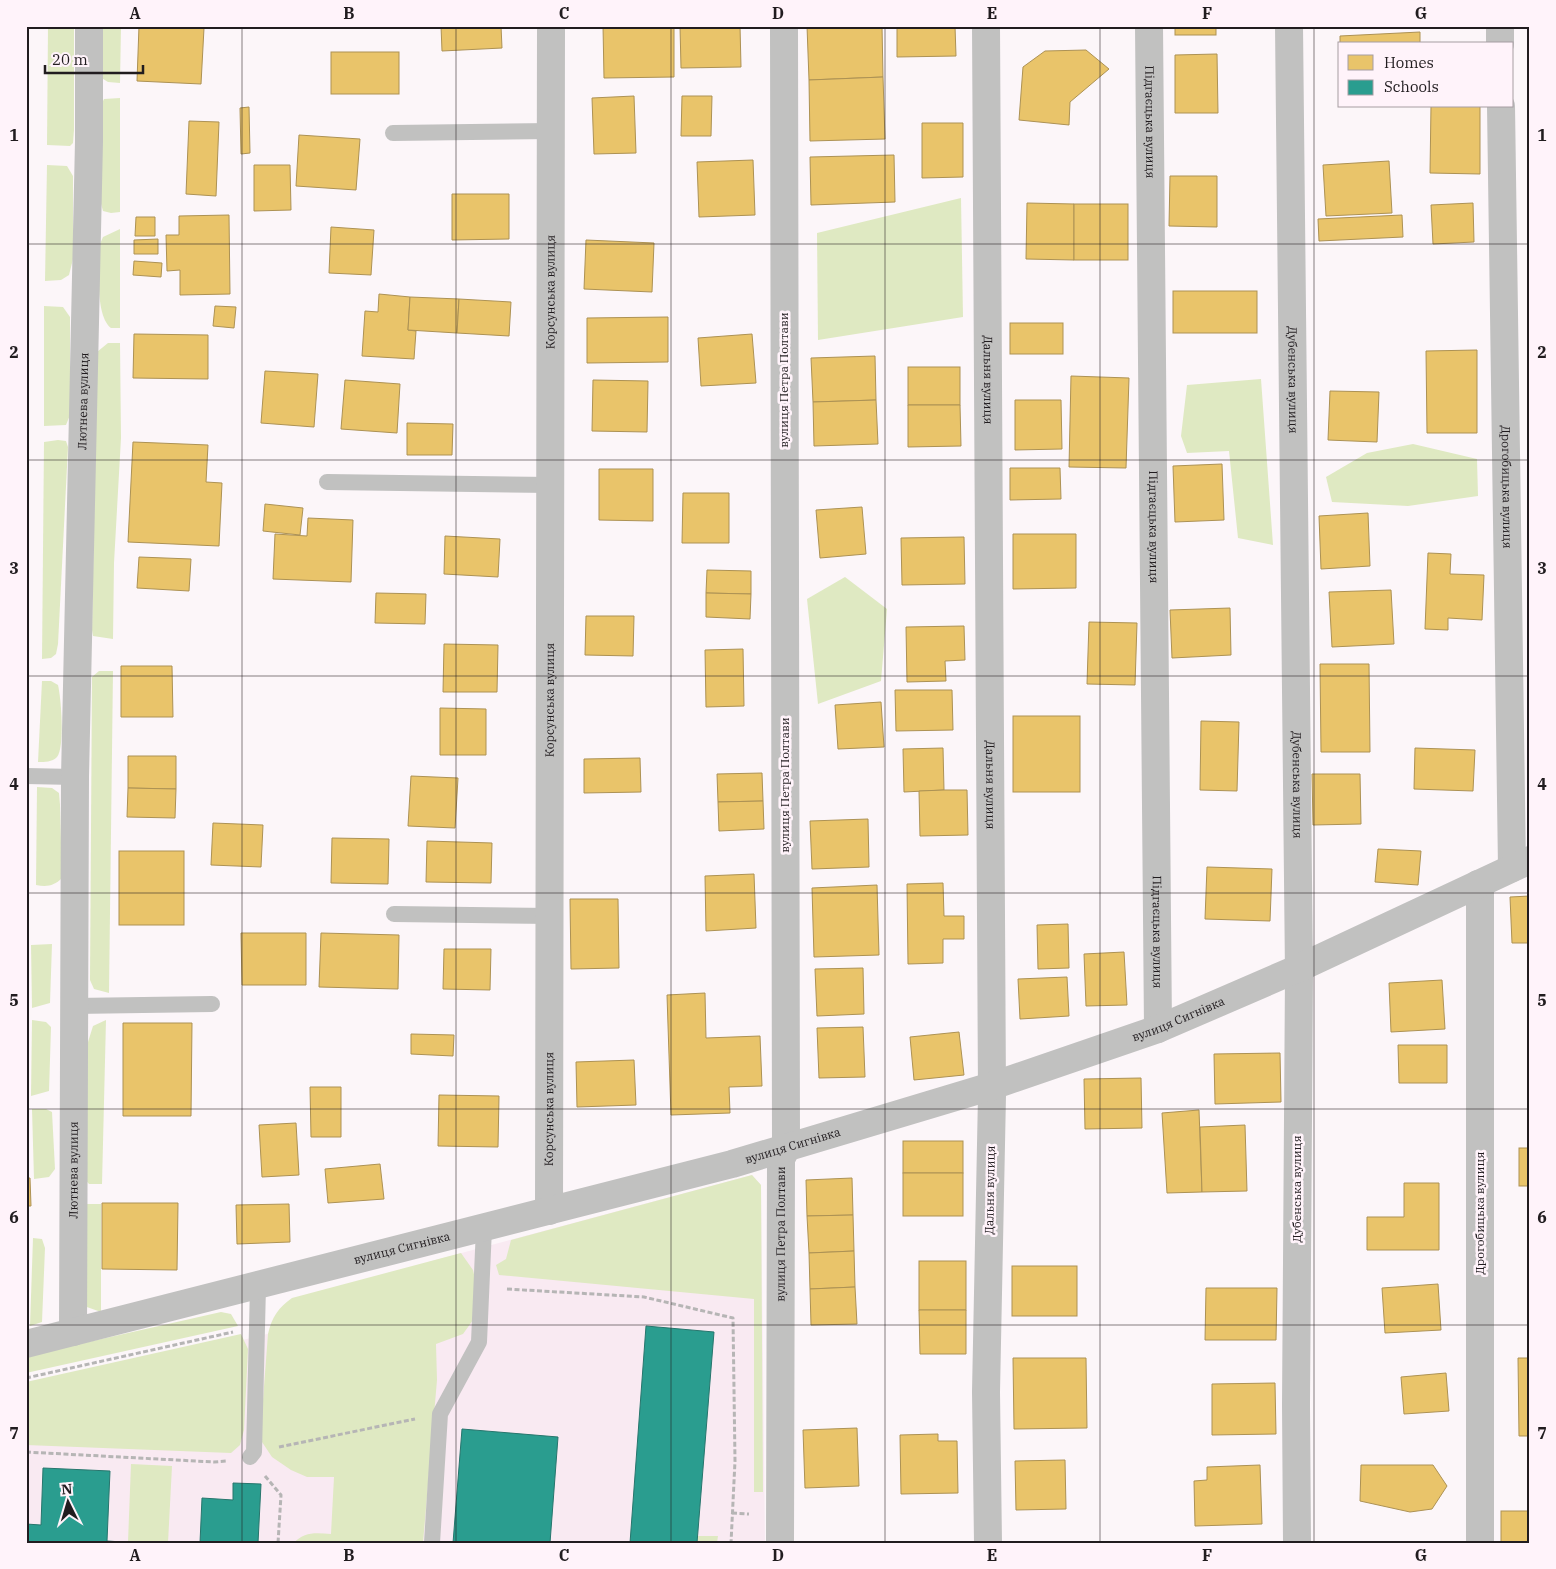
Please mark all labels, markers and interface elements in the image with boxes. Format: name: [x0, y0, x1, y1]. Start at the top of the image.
text: A: [129, 3, 141, 23]
text: B: [343, 3, 355, 23]
text: C: [559, 3, 569, 23]
text: D: [772, 3, 784, 23]
text: E: [987, 3, 997, 23]
text: F: [1202, 3, 1212, 23]
text: G: [1415, 3, 1427, 23]
scale bar: [45, 42, 142, 74]
legend: [1338, 42, 1514, 108]
text: 20 m: [52, 50, 88, 69]
text: Homes: [1384, 53, 1434, 72]
street label: Підгаєцька вулиця: [1142, 65, 1158, 179]
text: Schools: [1384, 77, 1439, 96]
text: 1: [9, 125, 19, 145]
text: 1: [1537, 125, 1547, 145]
street label: Корсунська вулиця: [542, 235, 558, 349]
street label: вулиця Петра Полтави: [776, 312, 791, 448]
street label: Дубенська вулиця: [1285, 326, 1301, 434]
street label: Дальня вулиця: [981, 335, 996, 425]
text: 2: [9, 342, 19, 362]
text: 2: [1537, 342, 1547, 362]
street label: Лютнева вулиця: [74, 352, 91, 450]
street label: Дрогобицька вулиця: [1499, 425, 1515, 549]
street label: Підгаєцька вулиця: [1146, 470, 1162, 584]
text: 3: [9, 558, 19, 578]
text: 3: [1537, 558, 1547, 578]
street label: Корсунська вулиця: [542, 643, 557, 757]
street label: вулиця Петра Полтави: [777, 717, 792, 853]
street label: Дубенська вулиця: [1289, 731, 1306, 839]
street label: Дальня вулиця: [983, 740, 999, 830]
text: 4: [9, 774, 19, 794]
text: 4: [1537, 774, 1547, 794]
street label: Підгаєцька вулиця: [1150, 875, 1166, 989]
text: 5: [9, 990, 19, 1010]
text: 5: [1537, 990, 1547, 1010]
street label: вулиця Сигнівка: [1130, 993, 1227, 1044]
street label: Корсунська вулиця: [541, 1052, 556, 1166]
street label: Лютнева вулиця: [65, 1121, 81, 1219]
street label: вулиця Сигнівка: [743, 1124, 843, 1167]
street label: Дубенська вулиця: [1289, 1135, 1304, 1243]
street label: Дальня вулиця: [981, 1145, 998, 1235]
street label: Дрогобицька вулиця: [1472, 1151, 1487, 1274]
street label: вулиця Петра Полтави: [773, 1166, 788, 1302]
text: 6: [9, 1207, 19, 1227]
text: 6: [1537, 1207, 1547, 1227]
street label: вулиця Сигнівка: [352, 1228, 452, 1267]
text: 7: [9, 1423, 19, 1443]
text: 7: [1537, 1423, 1547, 1443]
north arrow: [42, 1476, 92, 1526]
text: N: [61, 1480, 73, 1498]
text: A: [129, 1545, 141, 1565]
text: B: [343, 1545, 355, 1565]
text: C: [559, 1545, 569, 1565]
text: D: [772, 1545, 784, 1565]
text: E: [987, 1545, 997, 1565]
text: F: [1202, 1545, 1212, 1565]
text: G: [1415, 1545, 1427, 1565]

